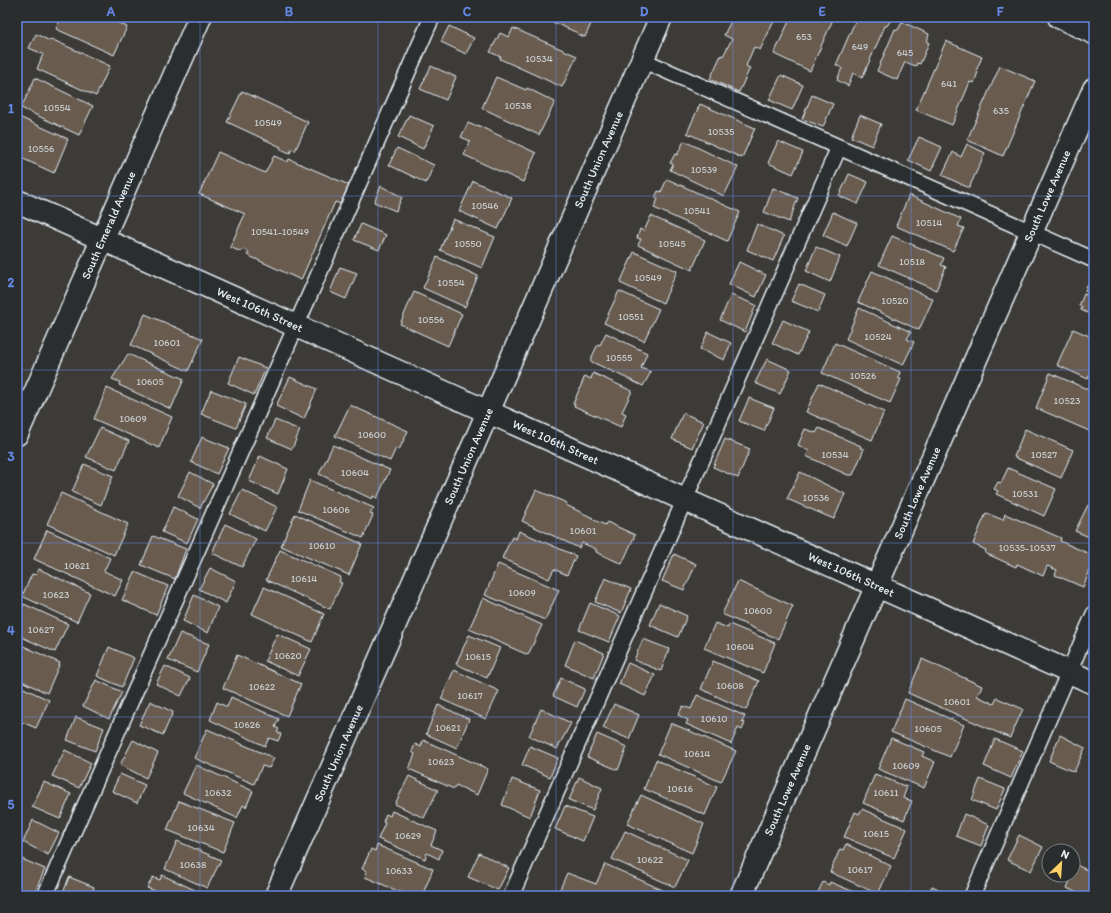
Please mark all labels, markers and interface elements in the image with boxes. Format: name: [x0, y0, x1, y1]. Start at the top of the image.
text: A: [106, 4, 116, 19]
text: B: [285, 4, 294, 19]
text: C: [463, 4, 472, 19]
text: D: [640, 4, 649, 19]
text: E: [818, 4, 826, 19]
text: F: [997, 4, 1004, 19]
house number: 653: [796, 30, 813, 43]
house number: 649: [852, 40, 868, 53]
house number: 645: [897, 46, 913, 59]
house number: 10534: [525, 52, 553, 65]
house number: 641: [941, 77, 957, 90]
house number: 10538: [505, 99, 532, 112]
text: 1: [8, 101, 14, 116]
house number: 10554: [43, 101, 71, 114]
house number: 635: [993, 104, 1009, 117]
street label: South Union Avenue: [571, 109, 626, 210]
house number: 10549: [254, 116, 282, 129]
house number: 10535: [708, 125, 734, 138]
house number: 10556: [28, 142, 54, 155]
street label: South Lowe Avenue: [1021, 148, 1074, 244]
house number: 10539: [691, 163, 717, 176]
street label: South Emerald Avenue: [79, 169, 139, 281]
house number: 10546: [471, 199, 499, 212]
house number: 10541: [684, 204, 711, 217]
house number: 10514: [916, 216, 942, 229]
house number: 10541-10549: [251, 225, 309, 238]
house number: 10550: [454, 237, 482, 250]
house number: 10545: [658, 237, 686, 250]
house number: 10518: [899, 255, 926, 268]
house number: 10549: [634, 271, 662, 284]
text: 2: [8, 275, 15, 290]
house number: 10554: [437, 276, 465, 289]
street label: West 106th Street: [214, 284, 306, 335]
house number: 10520: [881, 294, 909, 307]
house number: 10551: [618, 310, 644, 323]
house number: 10556: [418, 313, 444, 326]
house number: 10524: [864, 330, 892, 343]
house number: 10601: [154, 336, 181, 349]
house number: 10555: [606, 351, 632, 364]
house number: 10526: [850, 369, 876, 382]
house number: 10605: [136, 375, 164, 388]
house number: 10523: [1054, 394, 1081, 407]
street label: South Union Avenue: [441, 405, 496, 507]
house number: 10609: [119, 412, 147, 425]
street label: West 106th Street: [510, 417, 601, 468]
house number: 10600: [358, 428, 386, 441]
street label: South Lowe Avenue: [891, 444, 944, 541]
house number: 10534: [821, 448, 849, 461]
house number: 10527: [1031, 448, 1057, 461]
text: 3: [7, 449, 15, 464]
house number: 10604: [341, 466, 369, 479]
house number: 10531: [1012, 487, 1038, 500]
house number: 10536: [803, 491, 829, 504]
house number: 10606: [322, 503, 350, 516]
house number: 10601: [570, 524, 597, 537]
house number: 10610: [309, 539, 335, 552]
house number: 10535-10537: [998, 541, 1056, 554]
street label: West 106th Street: [806, 549, 897, 600]
house number: 10621: [64, 559, 90, 572]
house number: 10614: [291, 572, 317, 585]
house number: 10609: [508, 586, 536, 599]
house number: 10623: [43, 588, 70, 601]
house number: 10600: [744, 604, 772, 617]
text: 4: [7, 623, 15, 638]
house number: 10627: [28, 623, 54, 636]
house number: 10604: [726, 640, 754, 653]
house number: 10620: [274, 649, 302, 662]
house number: 10615: [465, 650, 491, 663]
house number: 10608: [716, 679, 744, 692]
house number: 10622: [249, 680, 276, 693]
house number: 10617: [457, 689, 483, 702]
house number: 10601: [944, 695, 971, 708]
street label: South Union Avenue: [311, 702, 366, 804]
house number: 10610: [701, 712, 727, 725]
house number: 10626: [234, 718, 260, 731]
house number: 10621: [435, 721, 461, 734]
house number: 10605: [914, 722, 942, 735]
street label: South Lowe Avenue: [761, 741, 814, 838]
house number: 10614: [684, 747, 710, 760]
house number: 10623: [428, 755, 455, 768]
house number: 10609: [892, 759, 920, 772]
house number: 10616: [667, 782, 693, 795]
house number: 10632: [205, 786, 232, 799]
house number: 10611: [873, 786, 899, 799]
text: 5: [8, 797, 15, 812]
house number: 10634: [187, 821, 215, 834]
house number: 10615: [863, 827, 889, 840]
house number: 10629: [395, 829, 421, 842]
north arrow: [1041, 843, 1081, 883]
text: N: [1059, 847, 1071, 862]
house number: 10622: [637, 853, 664, 866]
house number: 10638: [179, 858, 207, 871]
house number: 10617: [847, 863, 873, 876]
house number: 10633: [386, 864, 413, 877]

